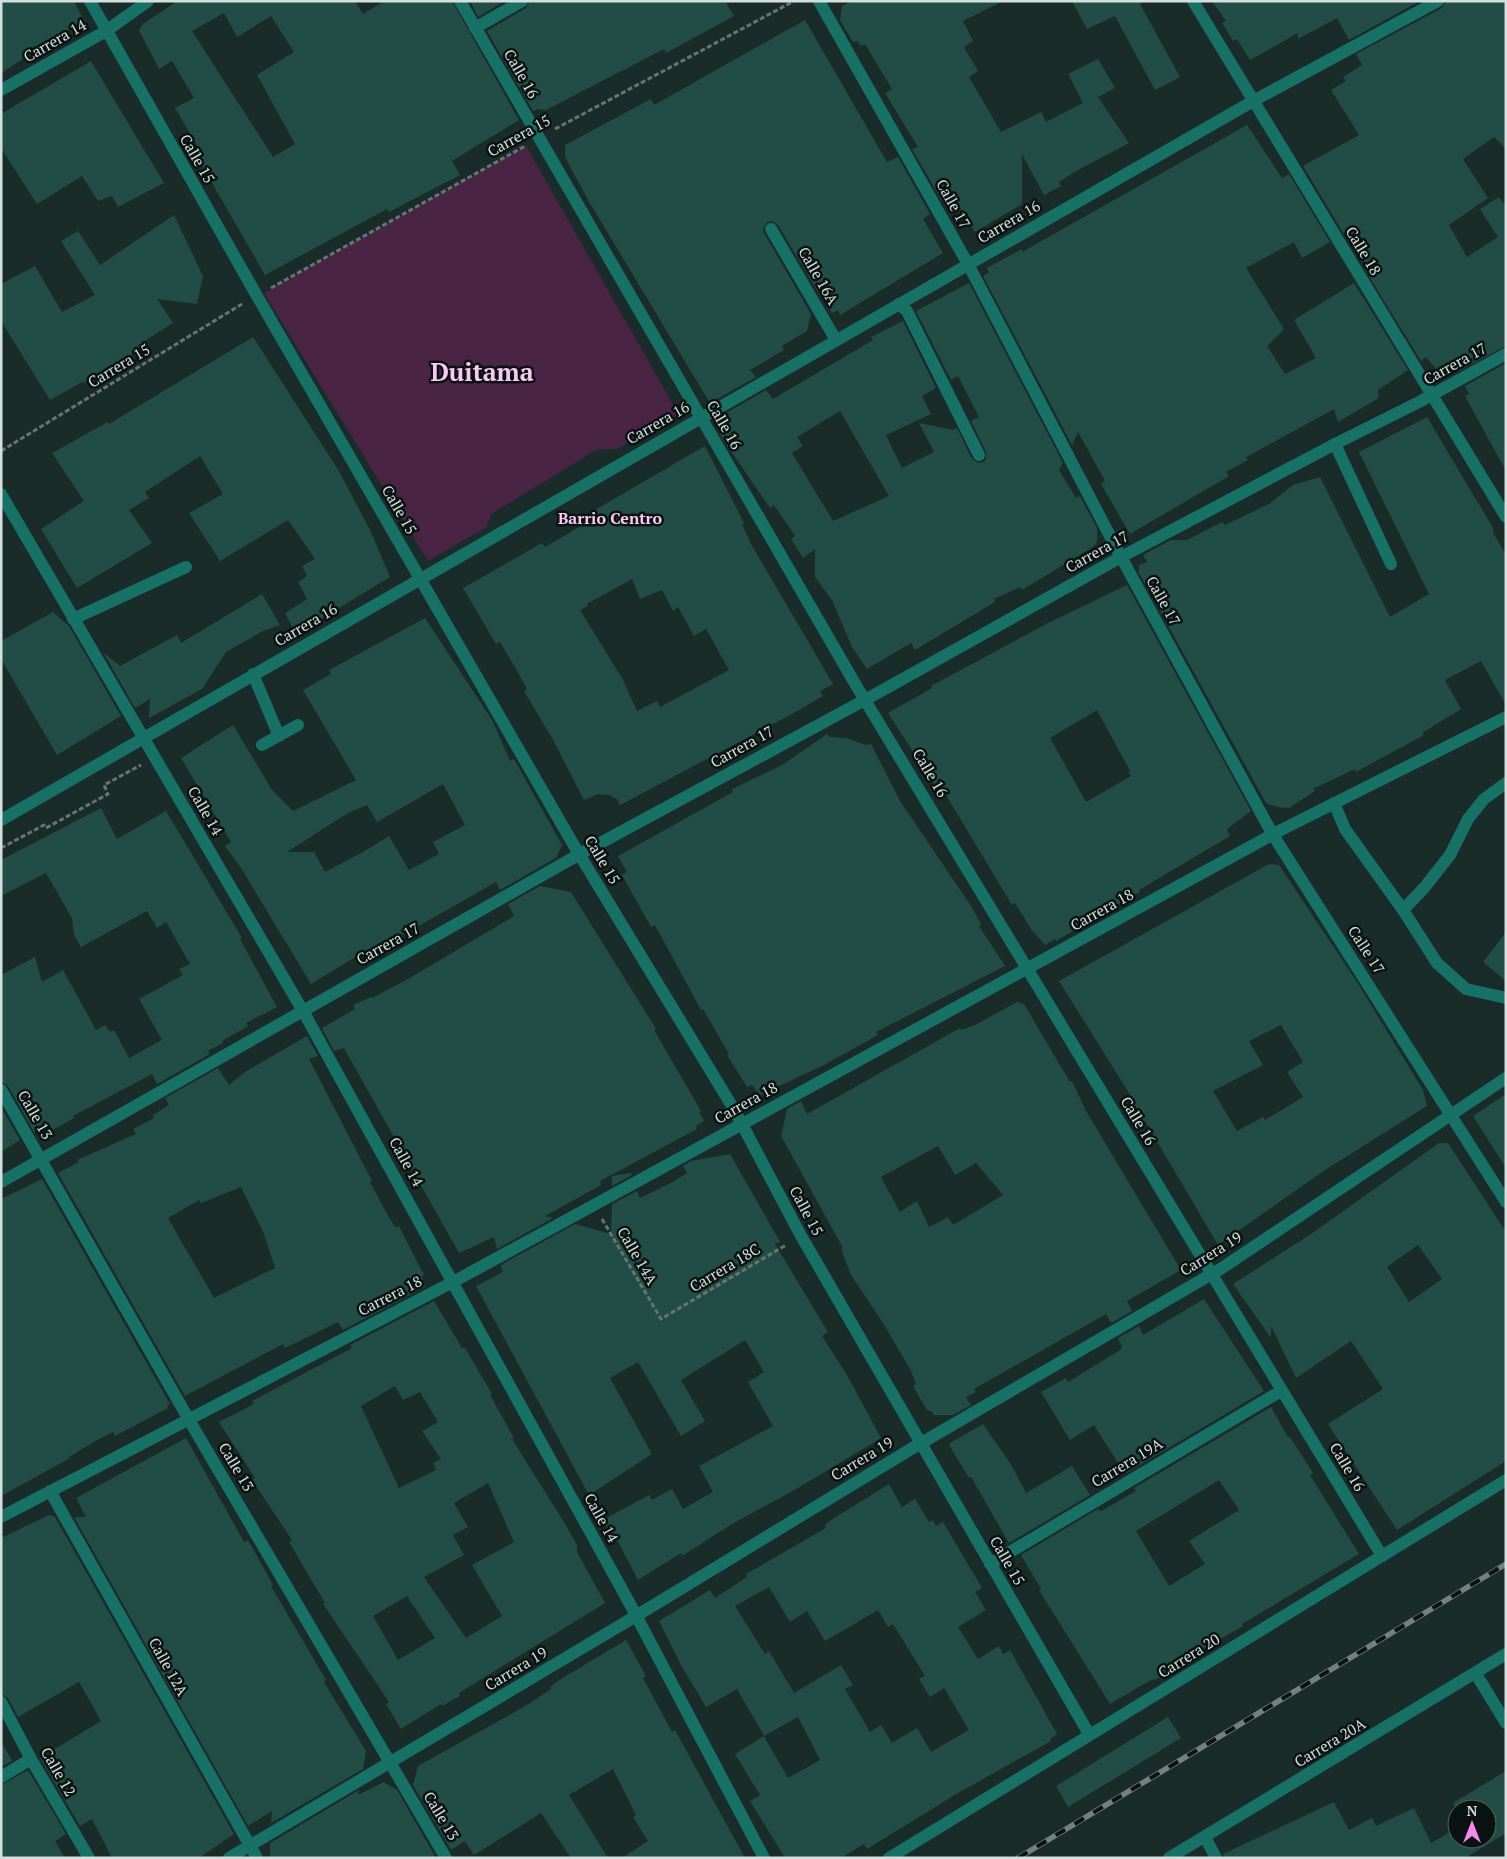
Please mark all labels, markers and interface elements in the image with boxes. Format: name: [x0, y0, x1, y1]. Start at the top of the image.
street label: Carrera 14: [20, 14, 89, 66]
street label: Calle 16: [500, 45, 544, 102]
street label: Carrera 15: [483, 110, 554, 161]
street label: Calle 15: [176, 130, 220, 187]
street label: Calle 17: [932, 175, 976, 232]
street label: Carrera 16: [974, 195, 1043, 247]
street label: Calle 18: [1342, 222, 1386, 279]
street label: Calle 16A: [794, 243, 844, 309]
street label: Carrera 17: [1419, 338, 1490, 389]
street label: Carrera 15: [84, 339, 153, 392]
district label: Duitama: [430, 355, 534, 388]
street label: Carrera 16: [623, 396, 692, 448]
street label: Calle 16: [703, 396, 747, 453]
street label: Calle 15: [378, 481, 422, 538]
district label: Barrio Centro: [558, 507, 662, 529]
street label: Carrera 17: [1061, 526, 1132, 577]
street label: Calle 17: [1142, 572, 1186, 629]
street label: Carrera 16: [271, 598, 340, 650]
street label: Carrera 17: [706, 721, 777, 772]
street label: Calle 16: [909, 744, 953, 801]
street label: Calle 14: [184, 782, 228, 839]
street label: Calle 15: [581, 831, 625, 888]
street label: Carrera 18: [1066, 884, 1137, 935]
street label: Carrera 17: [352, 918, 423, 969]
street label: Calle 17: [1344, 922, 1390, 977]
street label: Carrera 18: [710, 1077, 781, 1128]
street label: Calle 13: [14, 1086, 58, 1143]
street label: Calle 16: [1117, 1092, 1161, 1149]
street label: Calle 14: [385, 1133, 429, 1190]
street label: Calle 15: [786, 1182, 828, 1239]
street label: Calle 14A: [613, 1223, 663, 1289]
street label: Carrera 19: [1176, 1226, 1245, 1280]
street label: Carrera 18C: [686, 1238, 763, 1296]
street label: Carrera 18: [354, 1270, 425, 1320]
street label: Carrera 19: [827, 1432, 896, 1485]
street label: Carrera 19A: [1087, 1433, 1166, 1491]
street label: Calle 13: [215, 1438, 259, 1495]
street label: Calle 16: [1326, 1438, 1370, 1495]
street label: Calle 14: [580, 1489, 624, 1546]
street label: Calle 15: [986, 1532, 1030, 1589]
street label: Carrera 20: [1154, 1628, 1223, 1682]
street label: Calle 12A: [145, 1634, 193, 1700]
street label: Carrera 19: [481, 1642, 550, 1695]
street label: Carrera 20A: [1290, 1713, 1369, 1771]
street label: Calle 12: [37, 1743, 81, 1800]
street label: Calle 13: [420, 1787, 464, 1844]
north arrow: [1447, 1799, 1497, 1849]
text: N: [1467, 1801, 1478, 1820]

